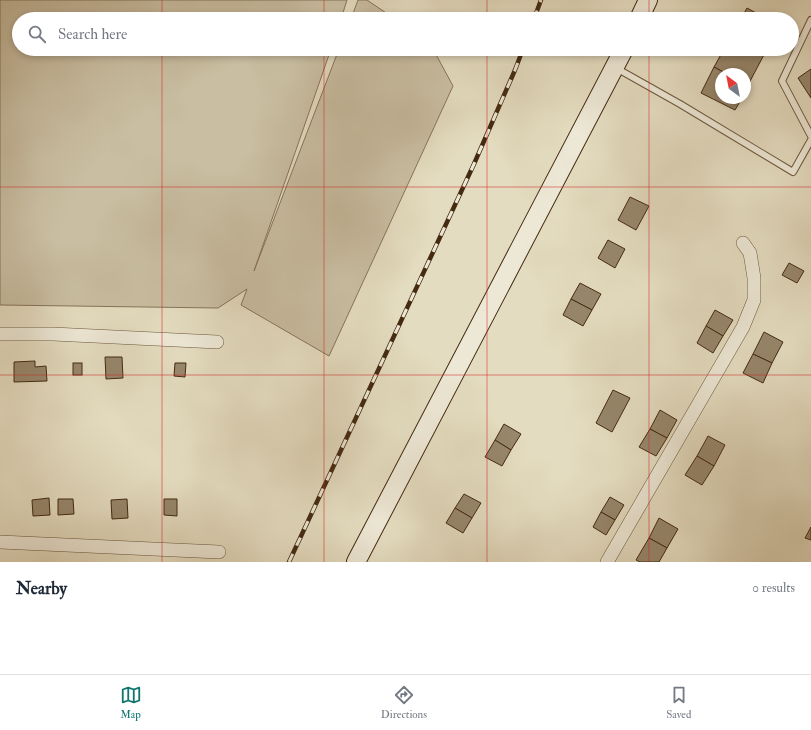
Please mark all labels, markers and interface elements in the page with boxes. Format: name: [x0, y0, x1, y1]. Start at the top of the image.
search box: [12, 12, 799, 56]
icon: search: [26, 23, 48, 45]
text: Search here: [58, 25, 127, 44]
north arrow: [715, 68, 751, 104]
text: Nearby: [16, 578, 67, 599]
text: 0 results: [752, 580, 795, 596]
tab: Map: [120, 684, 142, 721]
tab: Directions: [381, 684, 427, 721]
tab: Saved: [666, 684, 691, 721]

